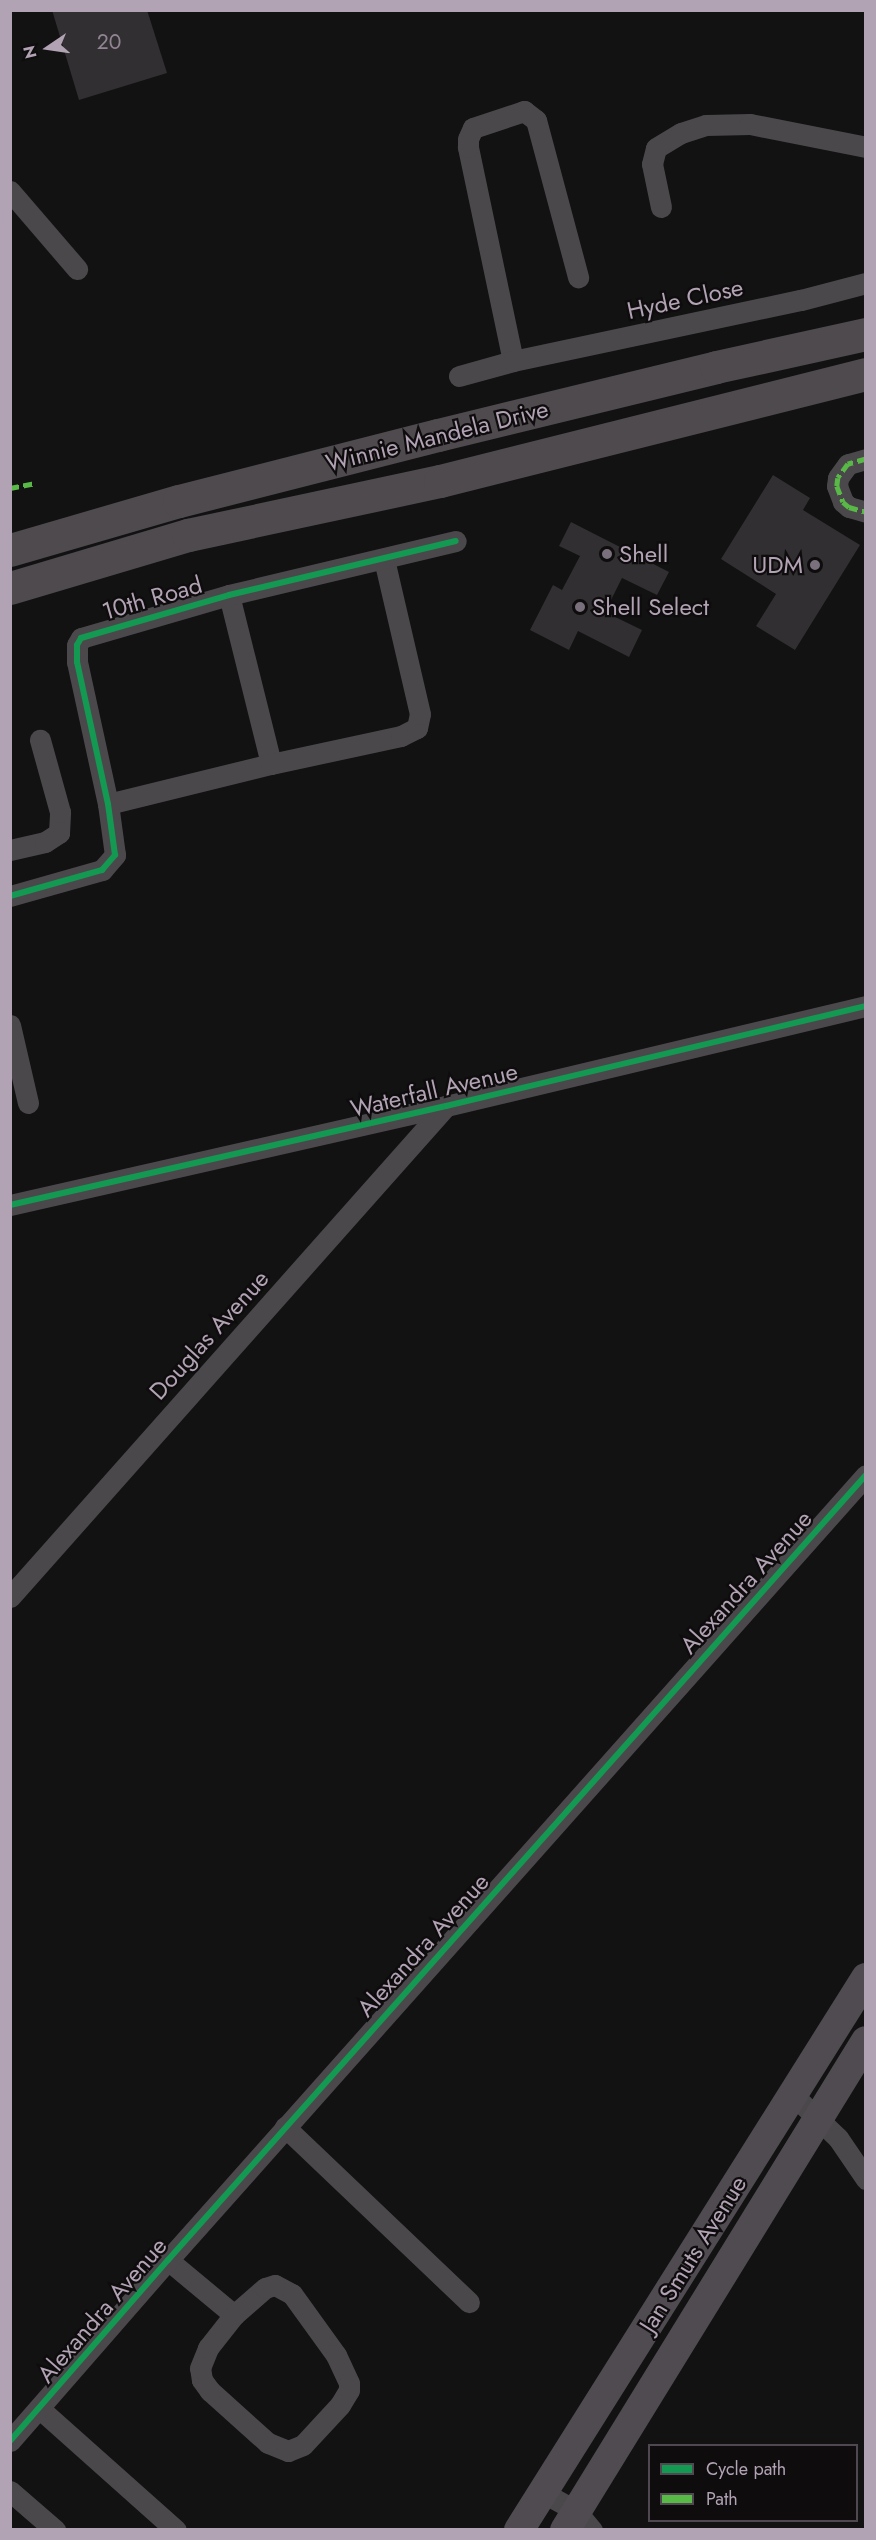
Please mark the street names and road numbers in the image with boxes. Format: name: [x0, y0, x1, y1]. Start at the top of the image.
street label: Hyde Close: [624, 273, 746, 325]
street label: Winnie Mandela Drive: [323, 394, 551, 478]
street label: 10th Road: [99, 570, 205, 626]
street label: Waterfall Avenue: [348, 1057, 520, 1123]
street label: Douglas Avenue: [143, 1264, 275, 1406]
street label: Alexandra Avenue: [674, 1504, 818, 1660]
street label: Alexandra Avenue: [351, 1867, 495, 2023]
street label: Jan Smuts Avenue: [633, 2170, 753, 2338]
street label: Alexandra Avenue: [31, 2231, 173, 2389]

